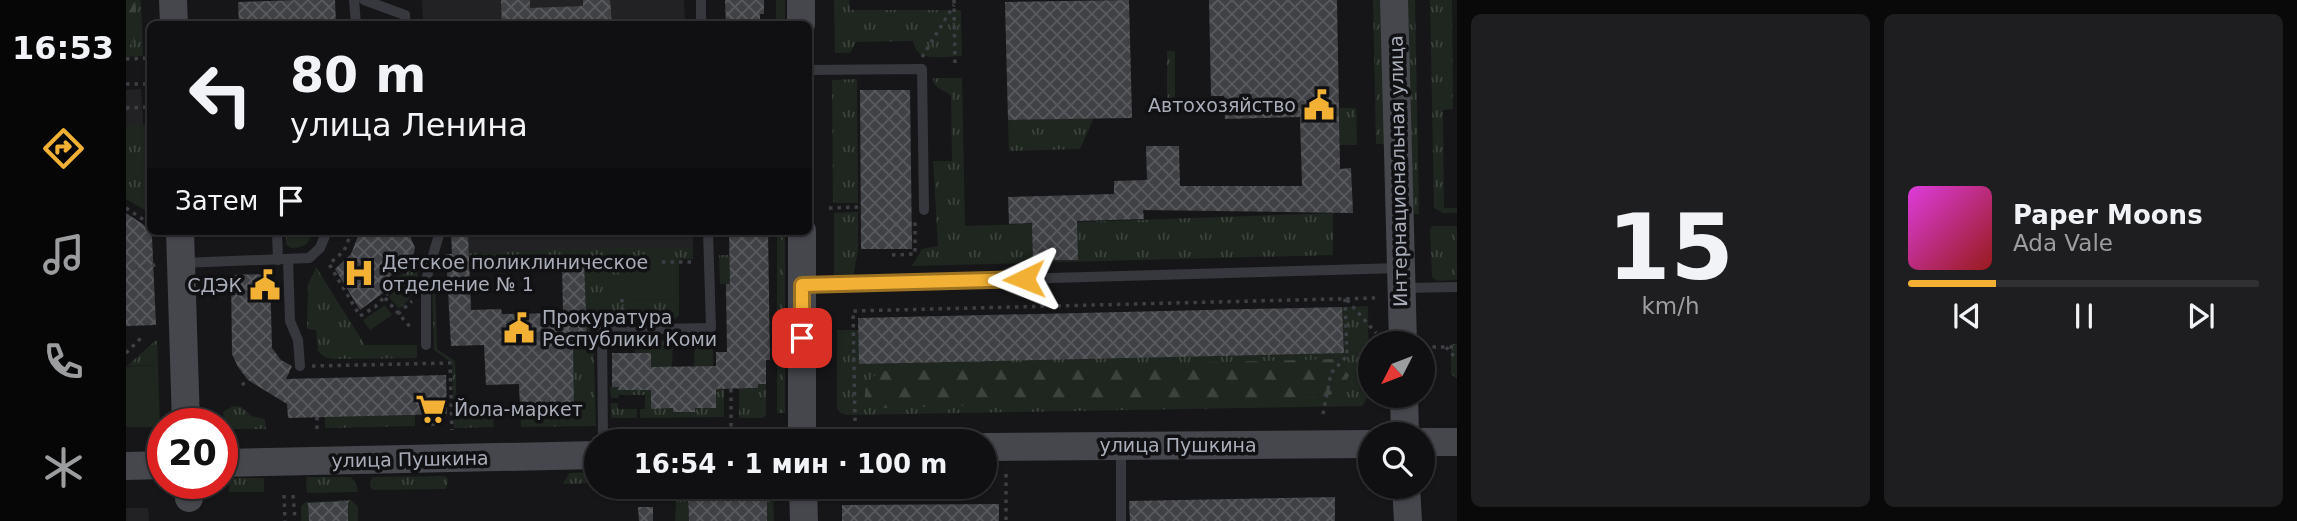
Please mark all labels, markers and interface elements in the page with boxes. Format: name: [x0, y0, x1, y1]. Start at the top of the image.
text: 16:53: [12, 29, 114, 67]
street label: Интернациональная улица: [1385, 35, 1411, 307]
text: 80 m: [290, 47, 426, 104]
icon: left: [175, 49, 266, 140]
public building icon: Автохозяйство: [1302, 88, 1336, 122]
place label: Автохозяйство: [1148, 94, 1296, 116]
text: улица Ленина: [290, 106, 528, 144]
icon: directions: [39, 124, 88, 173]
icon: arrive: [272, 182, 310, 220]
text: Затем: [175, 186, 258, 216]
text: 15: [1607, 195, 1734, 300]
text: Paper Moons: [2013, 200, 2203, 230]
icon: music: [39, 230, 88, 279]
text: Ada Vale: [2013, 230, 2113, 256]
position arrow: [987, 242, 1061, 316]
place label: Детское поликлиническое отделение № 1: [382, 251, 648, 295]
hospital icon: Детское поликлиническое отделение № 1: [342, 256, 376, 290]
public building icon: СДЭК: [248, 268, 282, 302]
place label: СДЭК: [187, 274, 243, 296]
text: km/h: [1641, 293, 1700, 319]
icon: previous: [1948, 297, 1986, 335]
icon: pause: [2065, 297, 2103, 335]
icon: next: [2182, 297, 2220, 335]
place label: Прокуратура Республики Коми: [542, 306, 717, 350]
pin: [772, 308, 832, 368]
public building icon: Прокуратура Республики Коми: [502, 311, 536, 345]
icon: arrive: [783, 319, 821, 357]
north arrow: [1358, 331, 1435, 408]
map controls: [1358, 331, 1435, 499]
icon: phone: [39, 337, 88, 386]
supermarket icon: Йола-маркет: [414, 392, 448, 426]
place label: Йола-маркет: [454, 398, 583, 420]
speed limit sign: 20: [147, 408, 238, 499]
button: search: [1358, 422, 1435, 499]
street label: улица Пушкина: [1099, 434, 1257, 456]
icon: climate: [39, 443, 88, 492]
street label: улица Пушкина: [331, 447, 489, 471]
text: 16:54 · 1 мин · 100 m: [634, 449, 947, 479]

